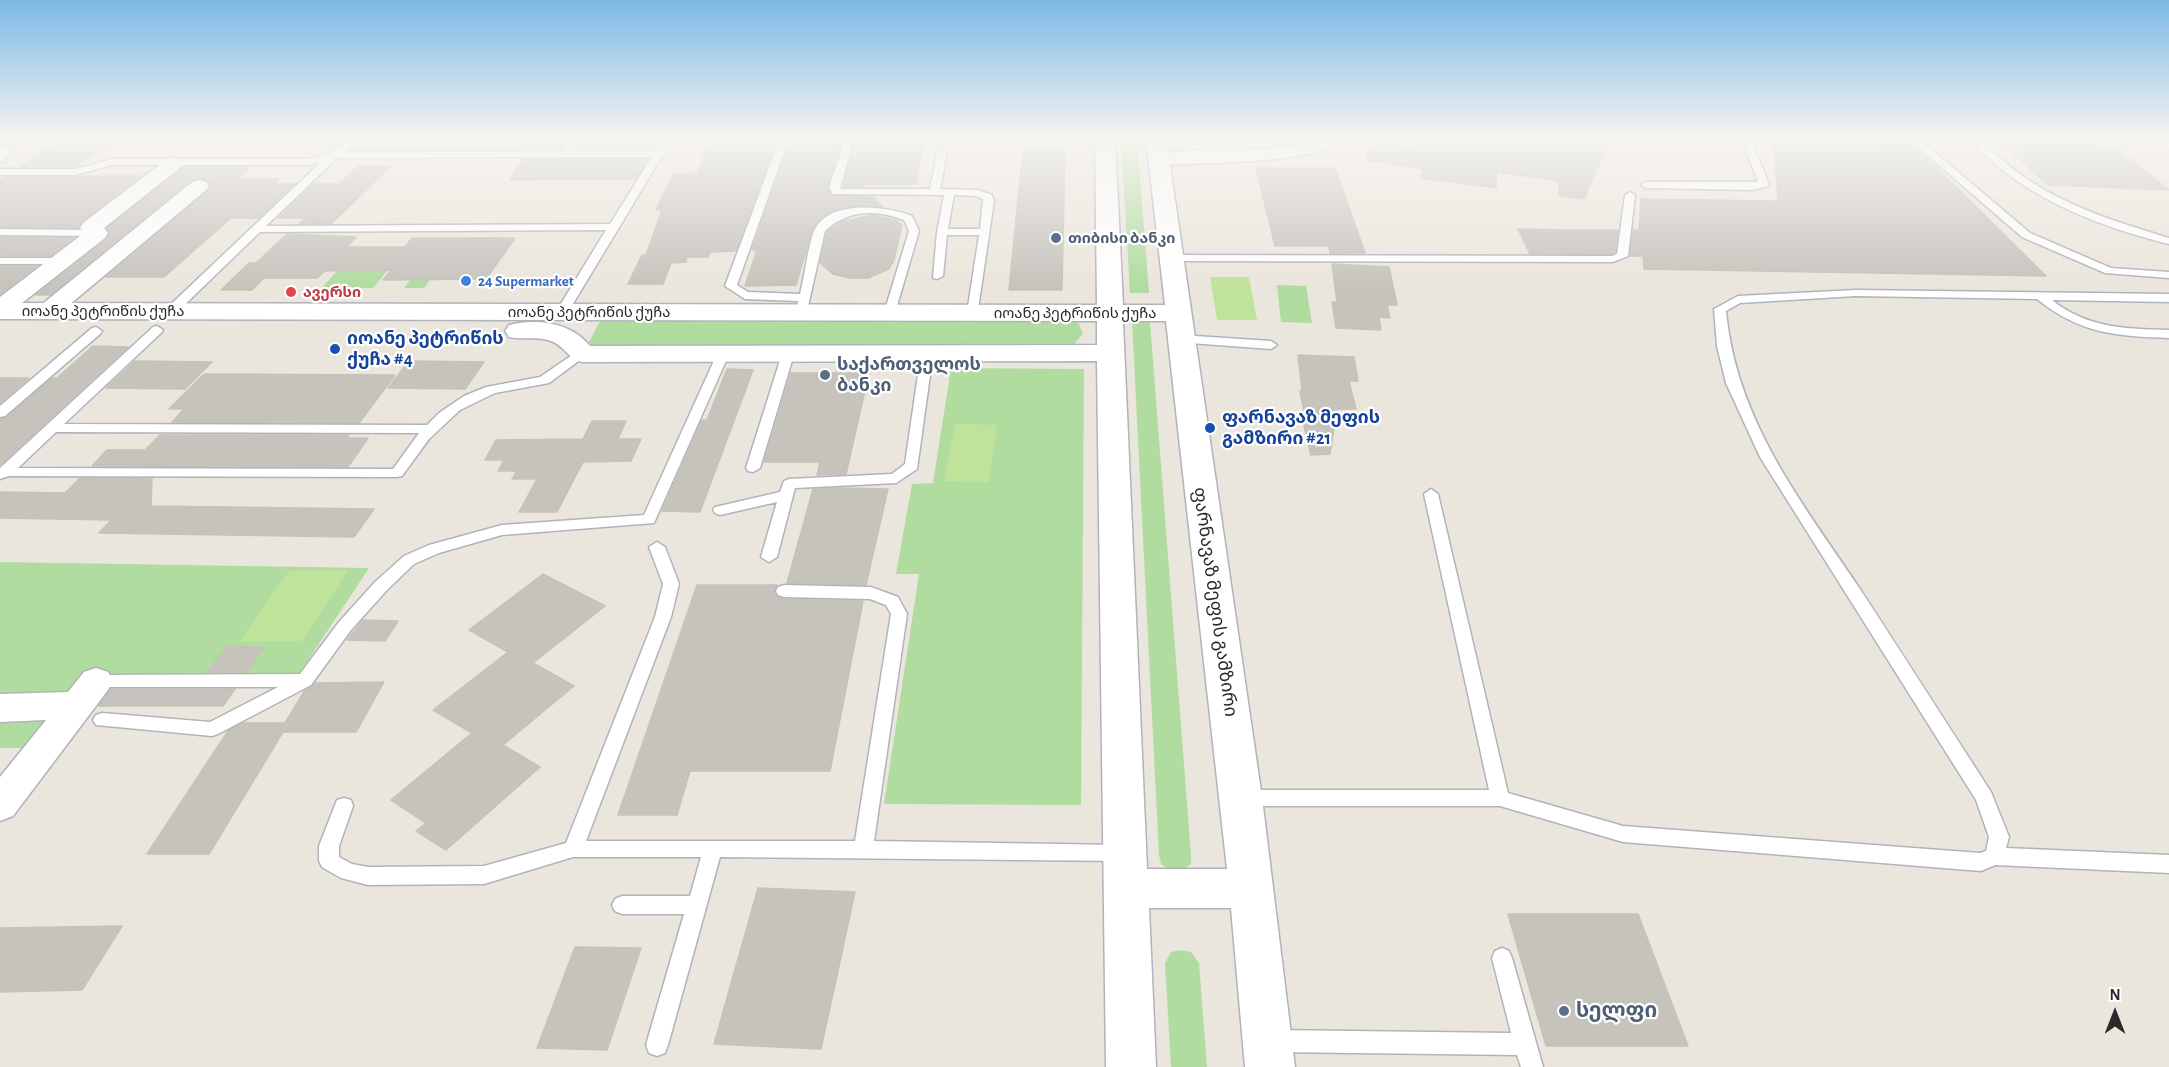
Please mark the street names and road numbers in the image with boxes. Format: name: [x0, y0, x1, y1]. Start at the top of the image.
street label: იოანე პეტრიწის ქუჩა: [22, 302, 184, 320]
street label: იოანე პეტრიწის ქუჩა: [508, 303, 670, 321]
street label: იოანე პეტრიწის ქუჩა: [994, 304, 1156, 322]
street label: ფარნავაზ მეფის გამზირი: [1188, 486, 1242, 718]

